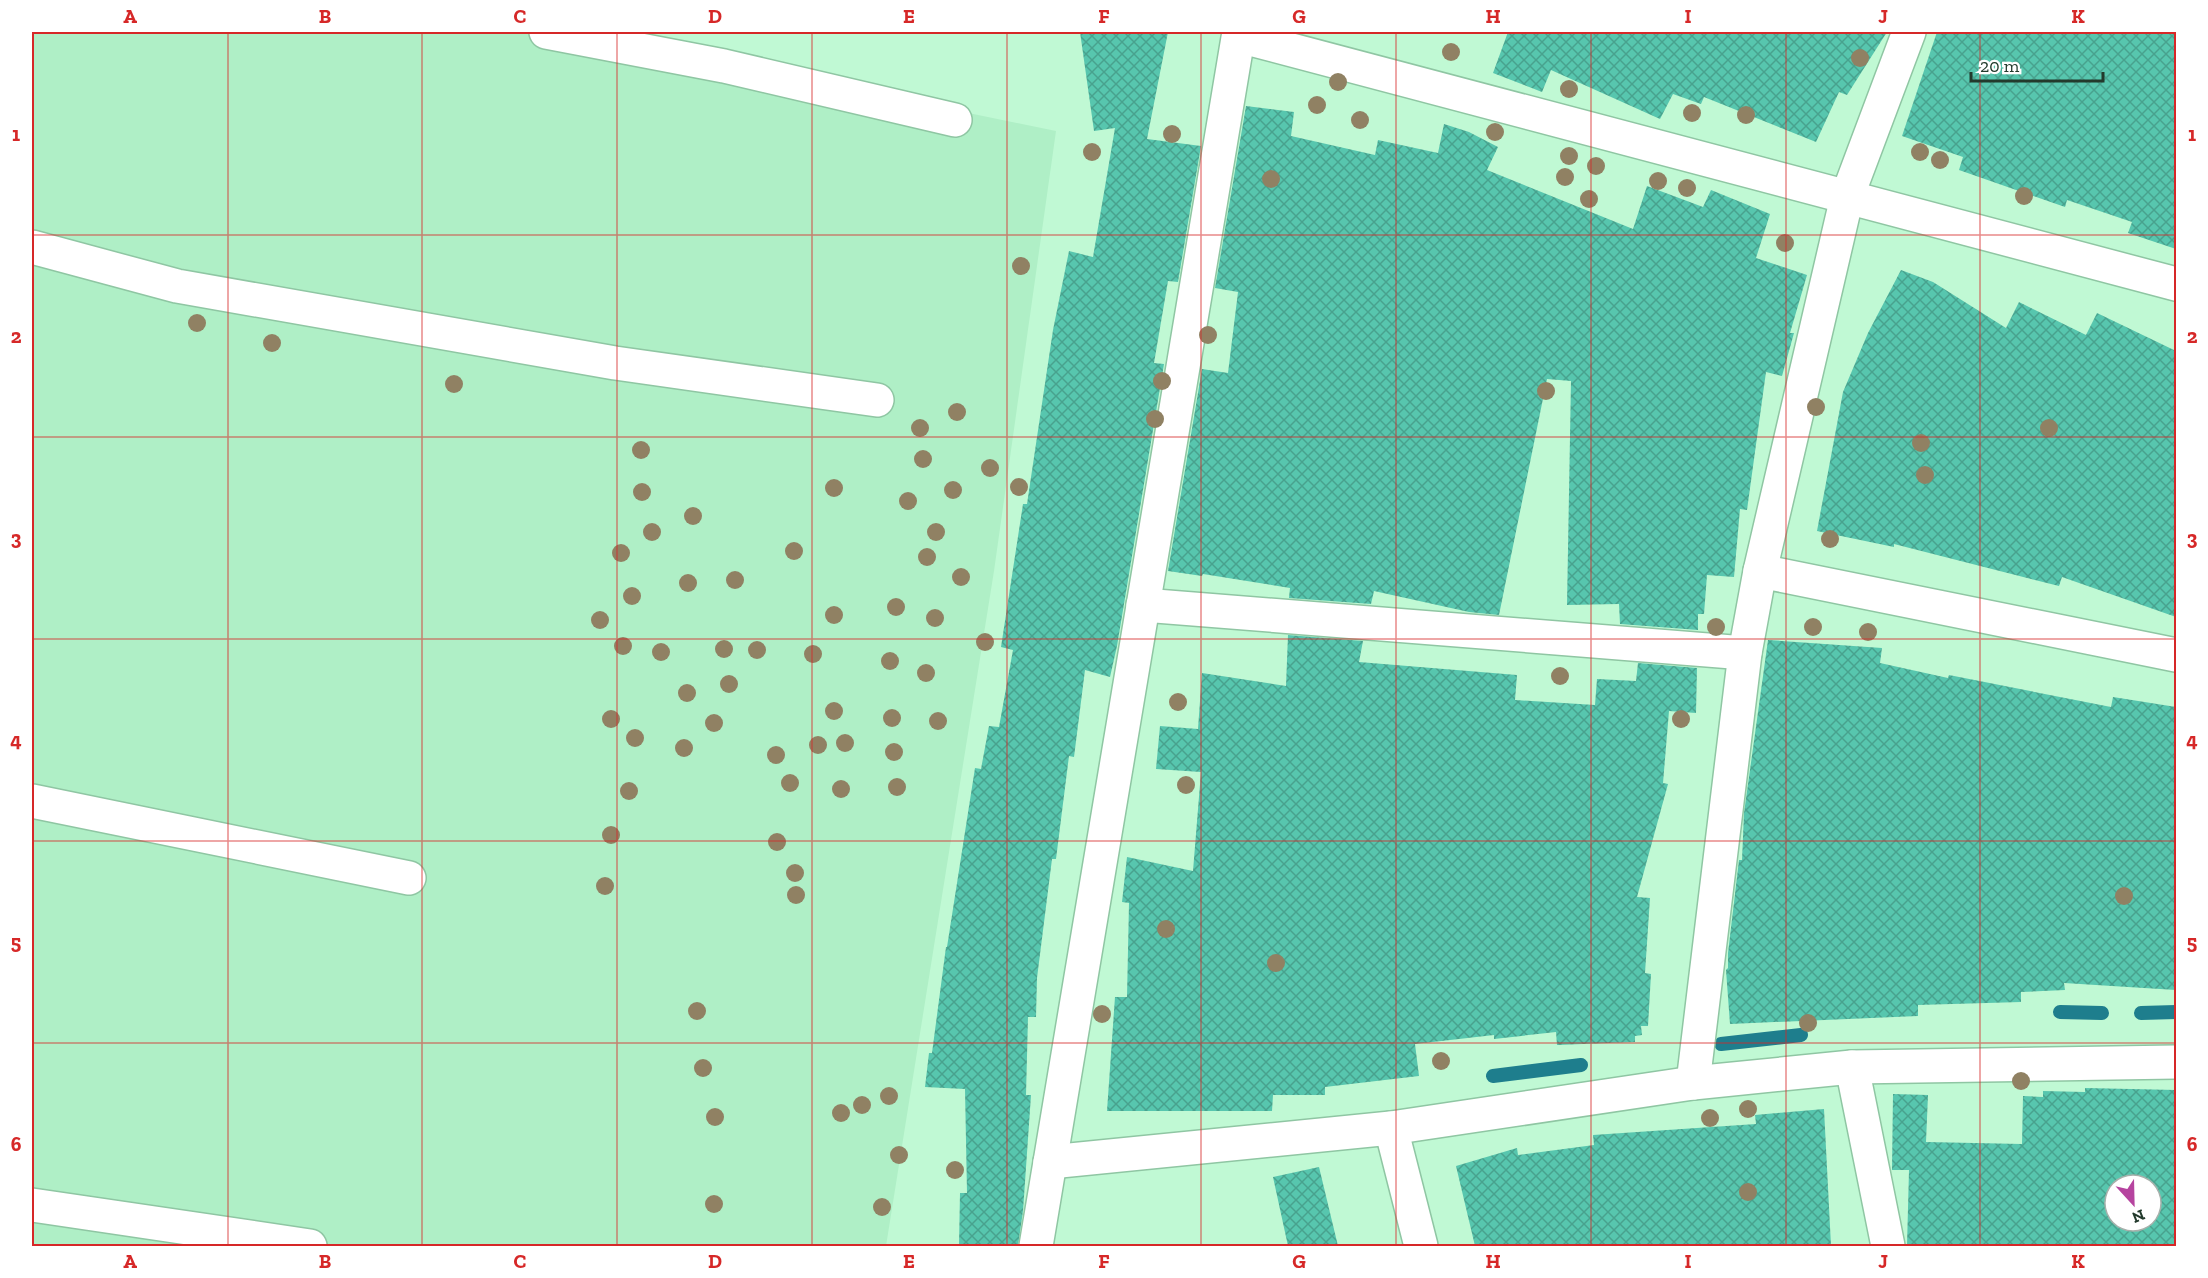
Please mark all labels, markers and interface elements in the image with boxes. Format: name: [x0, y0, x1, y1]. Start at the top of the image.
text: A: [123, 4, 137, 28]
text: B: [319, 4, 331, 28]
text: C: [514, 4, 527, 28]
text: D: [708, 4, 722, 28]
text: E: [903, 4, 915, 28]
text: F: [1098, 4, 1110, 28]
text: G: [1292, 4, 1306, 28]
text: H: [1485, 4, 1501, 28]
text: I: [1684, 4, 1692, 28]
text: J: [1878, 4, 1888, 28]
text: K: [2071, 4, 2085, 28]
scale bar: [1971, 45, 2103, 83]
text: 20 m: [1980, 55, 2020, 77]
text: 1: [12, 122, 20, 146]
text: 1: [2188, 122, 2196, 146]
text: 2: [11, 324, 22, 348]
text: 2: [2187, 324, 2198, 348]
text: 3: [11, 526, 22, 550]
text: 3: [2187, 526, 2198, 550]
text: 4: [10, 728, 22, 752]
text: 4: [2186, 728, 2198, 752]
text: 5: [11, 930, 21, 954]
text: 5: [2187, 930, 2197, 954]
text: 6: [11, 1132, 22, 1156]
text: 6: [2187, 1132, 2198, 1156]
north arrow: [2103, 1173, 2163, 1233]
text: N: [2129, 1205, 2148, 1228]
text: A: [123, 1249, 137, 1273]
text: B: [319, 1249, 331, 1273]
text: C: [514, 1249, 527, 1273]
text: D: [708, 1249, 722, 1273]
text: E: [903, 1249, 915, 1273]
text: F: [1098, 1249, 1110, 1273]
text: G: [1292, 1249, 1306, 1273]
text: H: [1485, 1249, 1501, 1273]
text: I: [1684, 1249, 1692, 1273]
text: J: [1878, 1249, 1888, 1273]
text: K: [2071, 1249, 2085, 1273]

